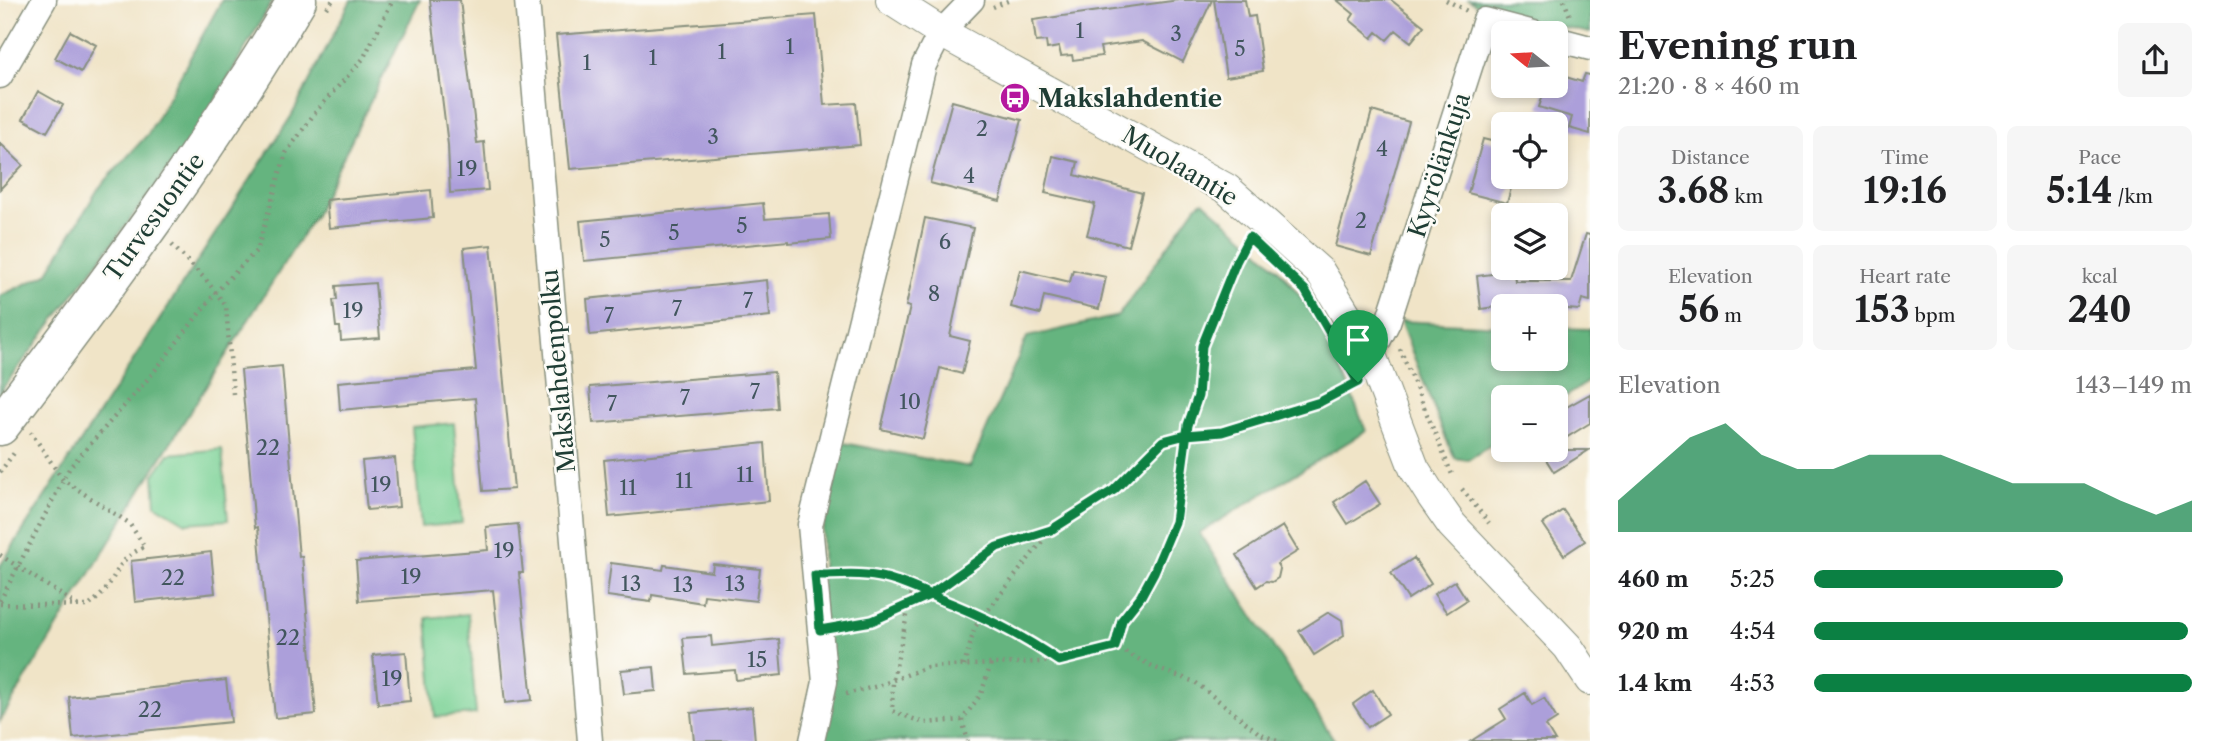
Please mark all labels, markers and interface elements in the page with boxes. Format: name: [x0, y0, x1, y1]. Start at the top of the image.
house number: 1: [1076, 18, 1085, 43]
house number: 3: [1170, 21, 1182, 46]
north arrow: [1491, 21, 1568, 98]
map controls: [1491, 21, 1568, 462]
text: Evening run: [1618, 22, 1858, 69]
button: share: [2118, 23, 2192, 97]
house number: 1: [786, 34, 795, 59]
house number: 5: [1234, 36, 1246, 61]
house number: 1: [718, 39, 727, 64]
house number: 1: [649, 45, 658, 70]
house number: 1: [583, 50, 592, 75]
text: 21:20 · 8 × 460 m: [1618, 72, 1800, 100]
bus stop icon: Makslahdentie: [998, 81, 1032, 115]
place label: Makslahdentie: [1038, 84, 1222, 113]
street label: Kyyrölänkuja: [1402, 89, 1476, 241]
button: locate: [1491, 112, 1568, 189]
house number: 2: [976, 116, 988, 141]
street label: Muolaantie: [1117, 120, 1243, 212]
house number: 3: [707, 124, 719, 149]
house number: 4: [1376, 136, 1388, 161]
text: Distance: [1671, 146, 1750, 169]
text: Time: [1881, 146, 1929, 169]
text: Pace: [2078, 146, 2121, 169]
street label: Turvesuontie: [98, 147, 210, 287]
house number: 19: [456, 156, 478, 181]
house number: 4: [963, 163, 975, 188]
text: 3.68: [1657, 169, 1729, 212]
text: 19:16: [1863, 169, 1947, 212]
text: 5:14: [2046, 169, 2112, 212]
text: km: [1729, 185, 1763, 208]
text: /km: [2112, 185, 2153, 208]
button: layers: [1491, 203, 1568, 280]
house number: 2: [1355, 208, 1367, 233]
house number: 5: [736, 213, 748, 238]
house number: 5: [668, 220, 680, 245]
house number: 5: [599, 227, 611, 252]
house number: 6: [939, 229, 951, 254]
text: Elevation: [1668, 265, 1753, 288]
text: Heart rate: [1859, 265, 1951, 288]
text: kcal: [2082, 265, 2118, 288]
street label: Makslahdenpolku: [535, 268, 581, 474]
house number: 8: [928, 281, 940, 306]
house number: 7: [743, 288, 754, 313]
text: 56: [1679, 288, 1719, 331]
text: 153: [1855, 288, 1909, 331]
text: 240: [2068, 288, 2132, 331]
button: +: [1491, 294, 1568, 371]
house number: 7: [672, 296, 683, 321]
house number: 19: [342, 298, 364, 323]
house number: 7: [604, 303, 615, 328]
text: m: [1719, 304, 1742, 327]
text: bpm: [1909, 304, 1955, 327]
pin: [1328, 310, 1388, 382]
icon: arrive: [1339, 321, 1377, 359]
text: Elevation: [1618, 371, 1721, 399]
text: 143–149 m: [2076, 371, 2192, 399]
house number: 7: [750, 379, 761, 404]
house number: 7: [680, 385, 691, 410]
button: −: [1491, 385, 1568, 462]
house number: 10: [899, 389, 921, 414]
house number: 7: [607, 391, 618, 416]
house number: 22: [256, 435, 280, 460]
house number: 11: [736, 462, 754, 487]
house number: 11: [675, 468, 693, 493]
house number: 19: [370, 472, 392, 497]
house number: 11: [619, 475, 637, 500]
house number: 19: [493, 538, 515, 563]
house number: 19: [400, 564, 422, 589]
house number: 22: [161, 565, 185, 590]
text: 460 m: [1618, 565, 1689, 593]
text: 5:25: [1730, 565, 1775, 593]
house number: 13: [621, 571, 641, 596]
house number: 13: [725, 571, 745, 596]
house number: 13: [673, 572, 693, 597]
text: 920 m: [1618, 617, 1689, 645]
text: 4:54: [1730, 617, 1776, 645]
house number: 22: [276, 625, 300, 650]
house number: 15: [747, 647, 767, 672]
house number: 19: [381, 666, 403, 691]
text: 1.4 km: [1618, 669, 1692, 697]
text: 4:53: [1730, 669, 1775, 697]
house number: 22: [138, 697, 162, 722]

